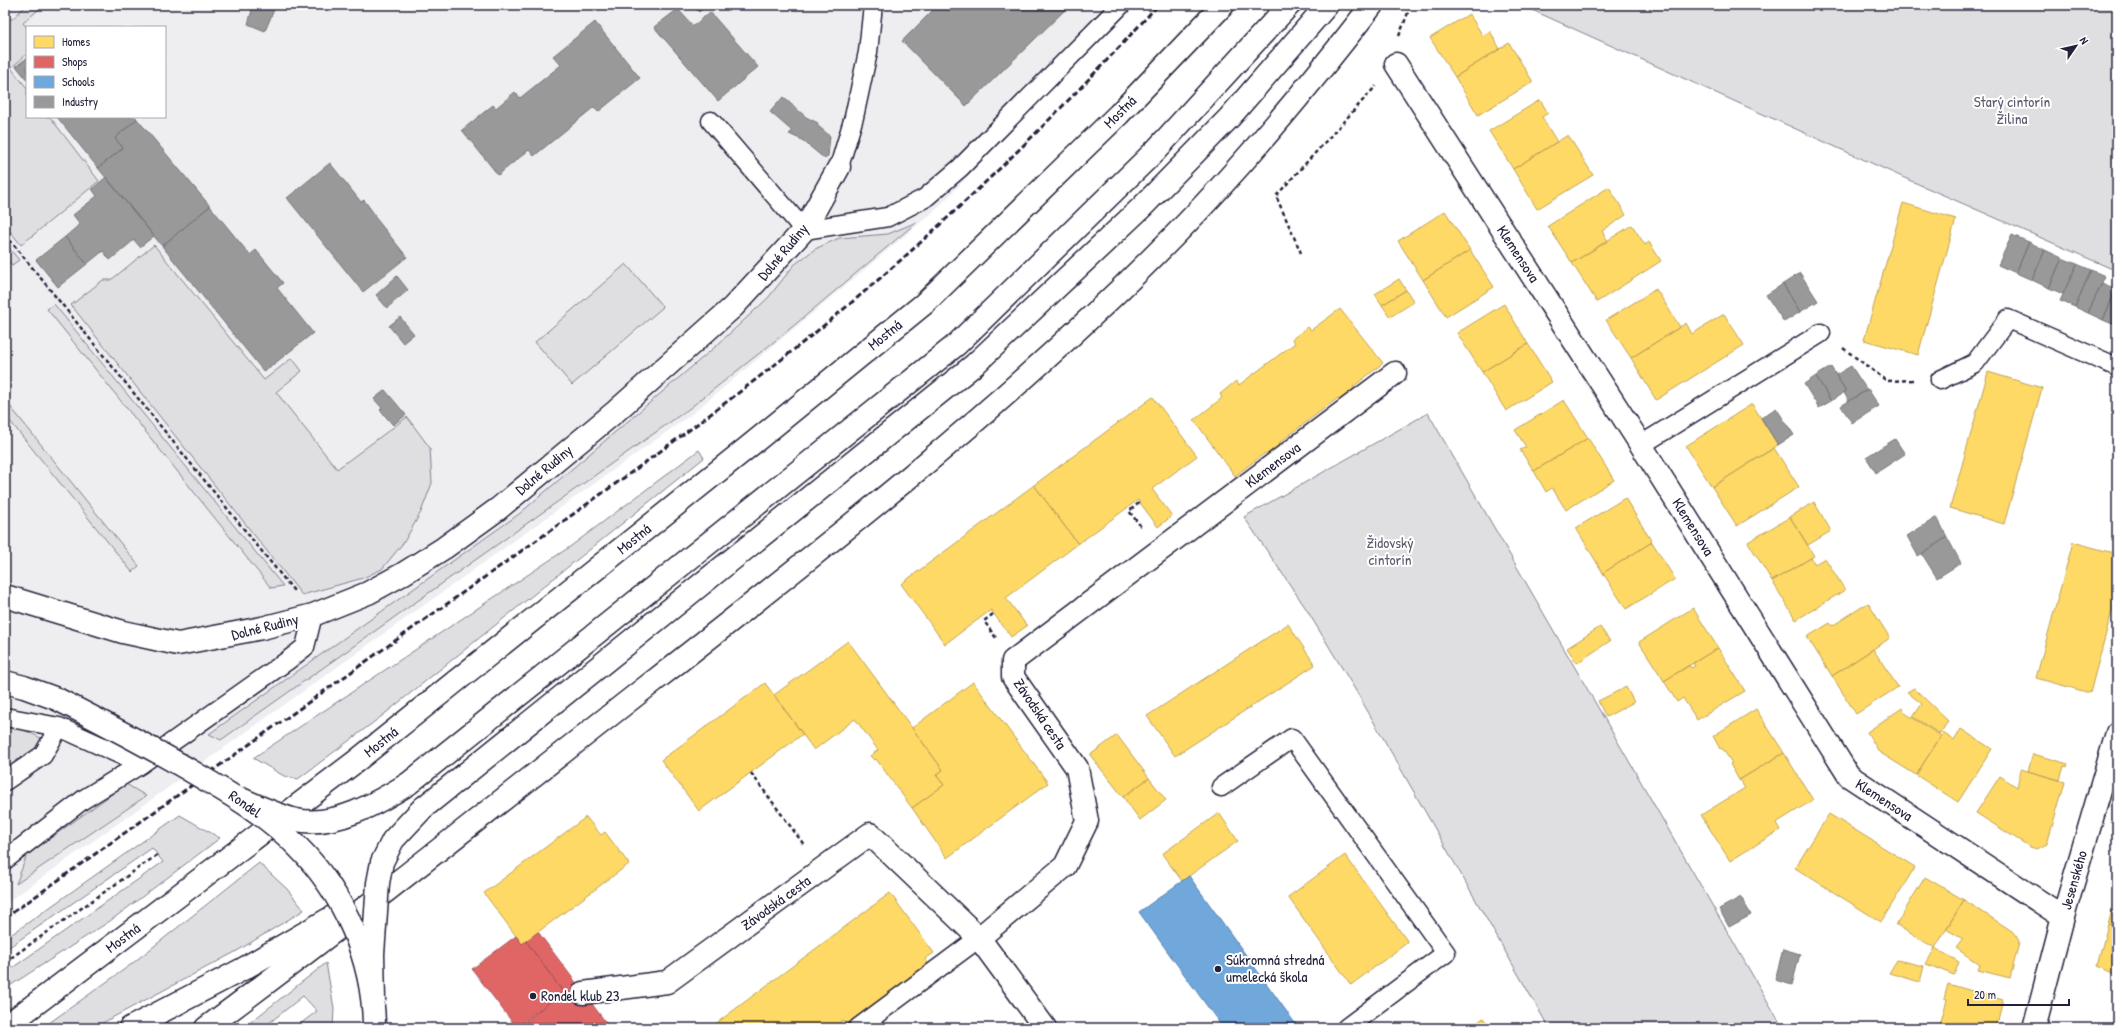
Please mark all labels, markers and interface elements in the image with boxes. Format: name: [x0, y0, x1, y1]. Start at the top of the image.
legend: [26, 26, 166, 118]
north arrow: [2056, 26, 2096, 66]
text: Homes: [62, 33, 90, 50]
text: N: [2077, 34, 2092, 47]
text: Shops: [62, 53, 88, 70]
text: Schools: [62, 73, 95, 90]
street label: Mostná: [1099, 91, 1141, 133]
park label: Starý cintorín Žilina: [1974, 91, 2051, 129]
text: Industry: [62, 93, 98, 110]
street label: Dolné Rudiny: [753, 219, 813, 285]
street label: Klemensova: [1492, 221, 1545, 287]
street label: Mostná: [863, 314, 906, 355]
street label: Klemensova: [1241, 437, 1305, 492]
street label: Dolné Rudiny: [511, 440, 577, 500]
street label: Klemensova: [1667, 494, 1719, 560]
street label: Mostná: [612, 518, 655, 559]
park label: Židovský cintorín: [1366, 532, 1414, 570]
street label: Dolné Rudiny: [229, 608, 301, 645]
street label: Závodská cesta: [1009, 674, 1072, 753]
street label: Mostná: [359, 721, 402, 762]
street label: Klemensova: [1852, 773, 1917, 826]
street label: Rondel: [225, 785, 266, 822]
street label: Jesenského: [2055, 848, 2092, 912]
street label: Závodská cesta: [737, 870, 815, 935]
street label: Mostná: [101, 918, 145, 958]
place label: Súkromná stredná umelecká škola: [1226, 949, 1325, 987]
marker: Súkromná stredná umelecká škola: [1213, 964, 1223, 974]
scale bar: [1968, 981, 2069, 1007]
place label: Rondel klub 23: [541, 985, 620, 1006]
text: 20 m: [1974, 986, 1996, 1003]
marker: Rondel klub 23: [528, 991, 538, 1001]

